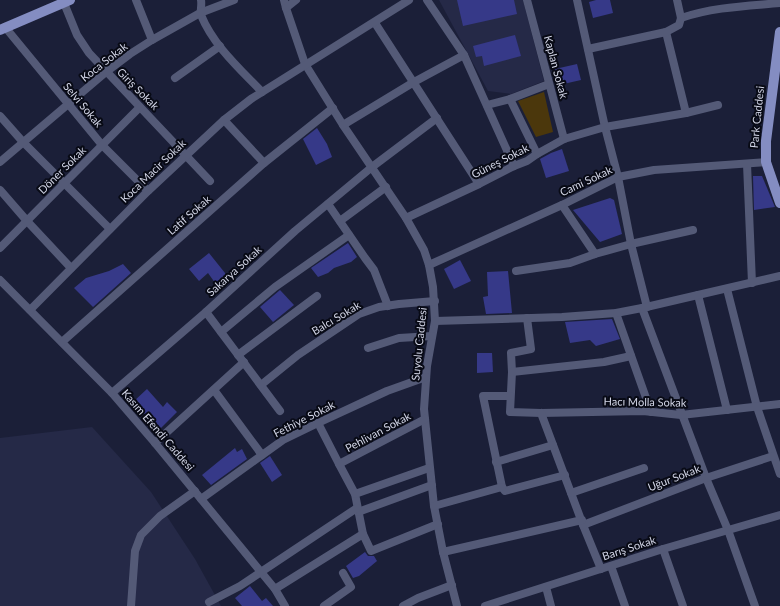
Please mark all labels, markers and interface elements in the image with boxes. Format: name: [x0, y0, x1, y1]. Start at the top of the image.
street label: Kaplan Sokak: [542, 34, 571, 100]
street label: Koca Sokak: [78, 39, 130, 84]
street label: Giriş Sokak: [115, 65, 162, 113]
street label: Selvi Sokak: [61, 80, 106, 130]
street label: Park Caddesi: [747, 85, 766, 149]
street label: Koca Macir Sokak: [117, 136, 188, 205]
street label: Güneş Sokak: [469, 140, 531, 181]
street label: Döner Sokak: [35, 143, 88, 196]
street label: Cami Sokak: [558, 163, 614, 198]
street label: Latif Sokak: [164, 192, 213, 237]
street label: Sakarya Sokak: [204, 242, 264, 299]
street label: Balcı Sokak: [309, 298, 363, 337]
street label: Suyolu Caddesi: [408, 306, 429, 381]
street label: Kasım Efendi Caddesi: [119, 386, 198, 473]
street label: Hacı Molla Sokak: [603, 394, 687, 409]
street label: Fethiye Sokak: [271, 397, 337, 440]
street label: Pehlivan Sokak: [343, 409, 413, 454]
street label: Uğur Sokak: [646, 461, 702, 493]
street label: Barış Sokak: [600, 533, 658, 562]

